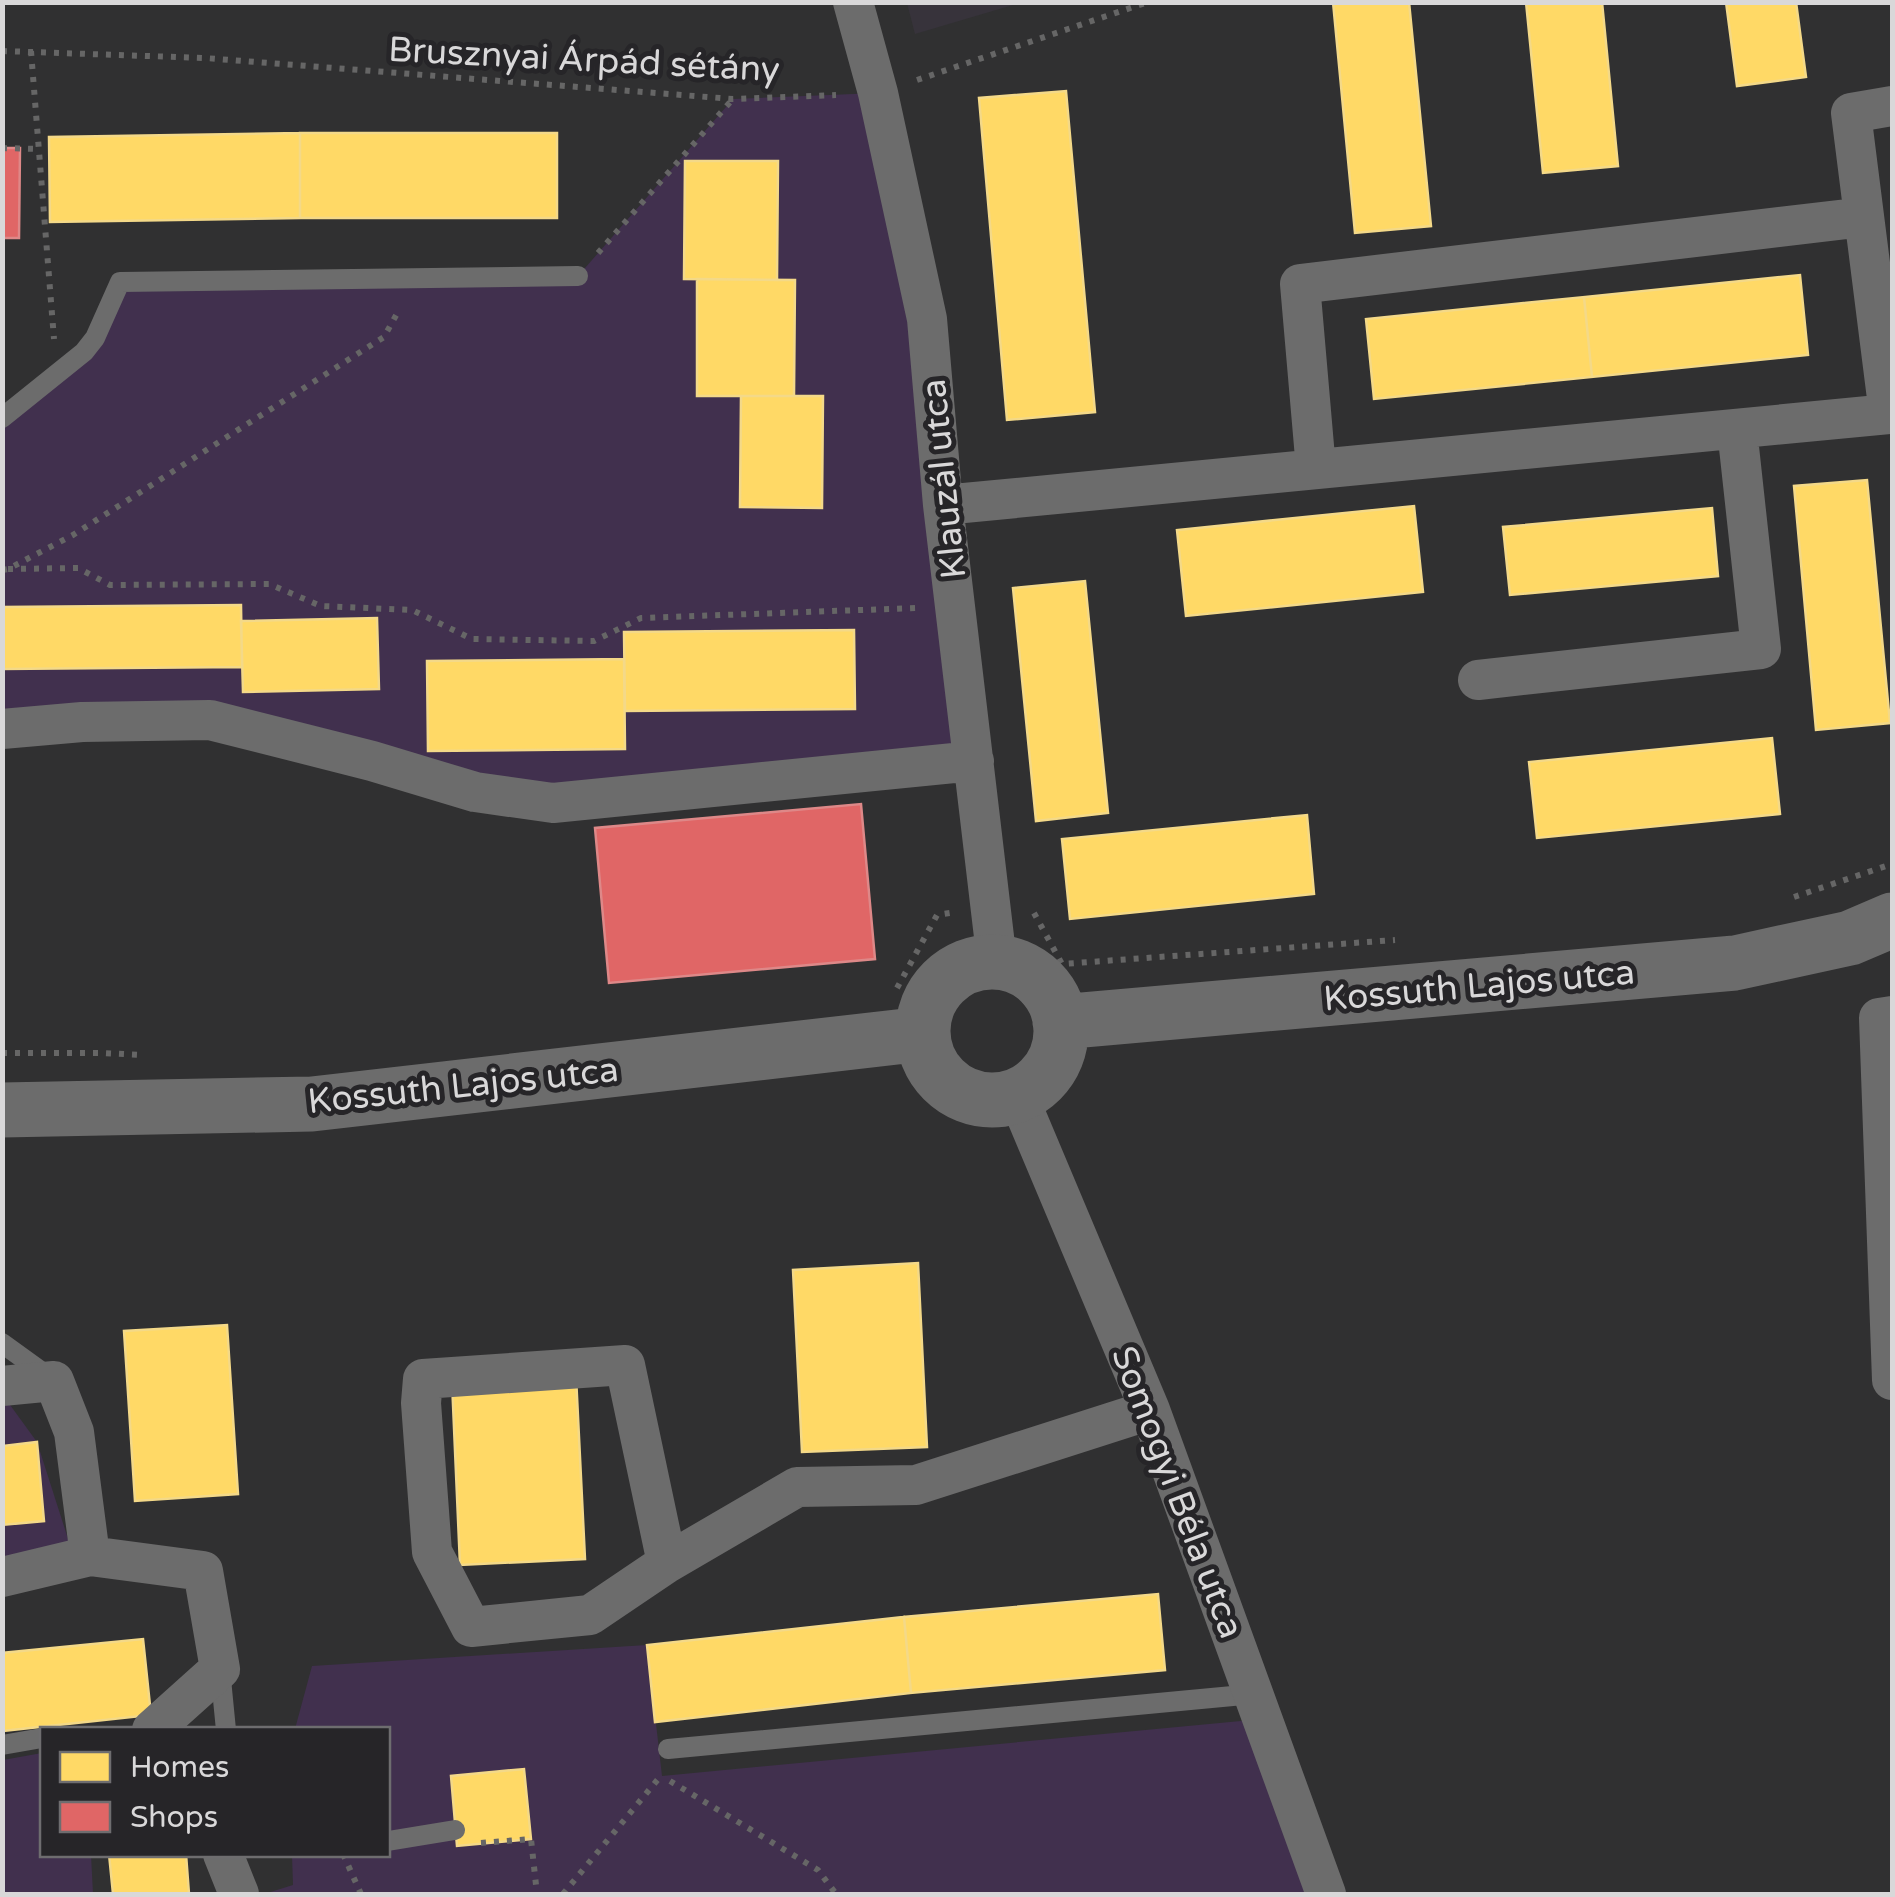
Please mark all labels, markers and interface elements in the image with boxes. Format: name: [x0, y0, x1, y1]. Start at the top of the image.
street label: Brusznyai Árpád sétány: [387, 29, 781, 91]
street label: Klauzál utca: [913, 377, 975, 581]
street label: Kossuth Lajos utca: [1322, 951, 1636, 1021]
street label: Kossuth Lajos utca: [306, 1049, 620, 1123]
street label: Somogyi Béla utca: [1102, 1341, 1252, 1644]
legend: [40, 1727, 390, 1857]
text: Homes: [130, 1749, 229, 1786]
text: Shops: [130, 1799, 218, 1836]

